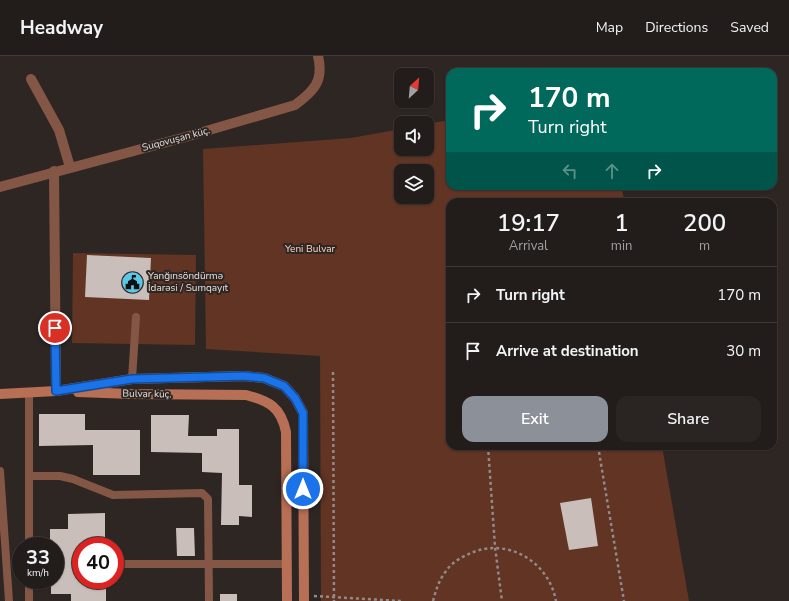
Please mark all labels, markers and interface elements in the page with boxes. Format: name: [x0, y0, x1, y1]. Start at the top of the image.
text: Headway: [20, 15, 103, 41]
text: Map: [596, 18, 623, 37]
text: Directions: [645, 18, 708, 37]
text: Saved: [730, 18, 769, 37]
north arrow: [394, 68, 434, 108]
map controls: [394, 68, 434, 204]
text: 170 m: [528, 79, 611, 117]
icon: right: [462, 84, 514, 136]
text: Turn right: [528, 115, 607, 139]
button: sound: [394, 116, 434, 156]
street label: Suqovuşan küç.: [140, 123, 212, 155]
icon: left: [559, 160, 581, 182]
icon: ahead: [601, 160, 623, 182]
icon: right: [643, 160, 665, 182]
button: layers: [394, 164, 434, 204]
text: 19:17: [497, 207, 560, 239]
text: 1: [614, 207, 629, 239]
text: 200: [683, 207, 726, 239]
text: Arrival: [509, 237, 548, 255]
text: min: [611, 237, 632, 255]
text: m: [699, 237, 710, 255]
park label: Yeni Bulvar: [284, 242, 336, 256]
public building icon: Yanğınsöndürmә İdarəsi / Sumqayıt: [120, 269, 146, 295]
place label: Yanğınsöndürmә İdarəsi / Sumqayıt: [147, 269, 228, 295]
icon: right: [462, 284, 484, 306]
text: Turn right: [496, 285, 565, 305]
text: 170 m: [717, 285, 761, 305]
pin: [38, 311, 72, 345]
icon: arrive: [44, 317, 66, 339]
icon: arrive: [462, 340, 484, 362]
text: Arrive at destination: [496, 341, 639, 361]
text: 30 m: [726, 341, 761, 361]
street label: Bulvar küç.: [122, 387, 172, 401]
button: Exit: [462, 396, 608, 442]
button: Share: [616, 396, 761, 442]
position arrow: [282, 468, 324, 510]
speed limit sign: 40: [72, 537, 124, 589]
text: 33: [26, 544, 50, 571]
text: km/h: [27, 566, 49, 580]

